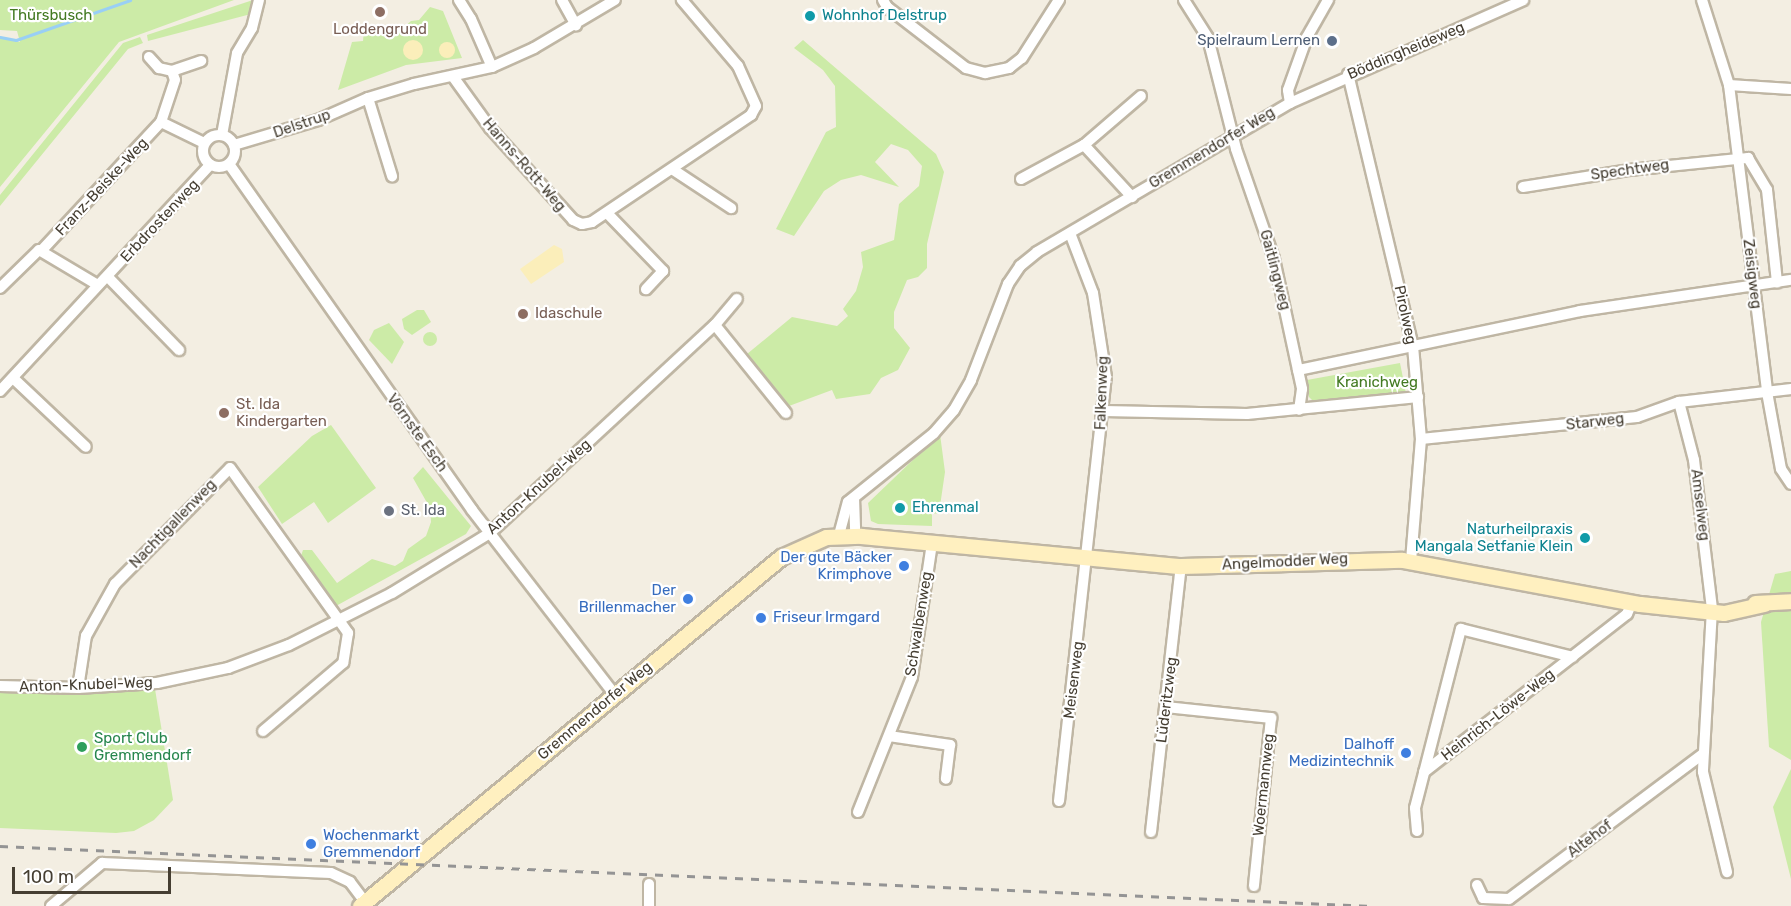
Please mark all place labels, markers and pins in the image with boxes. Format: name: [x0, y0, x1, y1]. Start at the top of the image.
marker: Loddengrund: [373, 5, 387, 19]
place label: Wohnhof Delstrup: [822, 7, 947, 25]
marker: Wohnhof Delstrup: [803, 9, 817, 23]
place label: Loddengrund: [333, 21, 427, 39]
place label: Spielraum Lernen: [1197, 32, 1320, 50]
marker: Spielraum Lernen: [1325, 34, 1339, 48]
place label: Idaschule: [535, 305, 602, 323]
marker: Idaschule: [516, 307, 530, 321]
place label: St. Ida Kindergarten: [236, 395, 327, 430]
marker: St. Ida Kindergarten: [217, 406, 231, 420]
place label: Ehrenmal: [912, 499, 979, 517]
marker: Ehrenmal: [893, 501, 907, 515]
place label: St. Ida: [401, 502, 445, 520]
marker: St. Ida: [382, 504, 396, 518]
place label: Naturheilpraxis Mangala Setfanie Klein: [1415, 520, 1573, 555]
marker: Naturheilpraxis Mangala Setfanie Klein: [1578, 531, 1592, 545]
place label: Der gute Bäcker Krimphove: [780, 548, 892, 583]
marker: Der gute Bäcker Krimphove: [897, 559, 911, 573]
place label: Der Brillenmacher: [579, 581, 676, 616]
marker: Der Brillenmacher: [681, 592, 695, 606]
place label: Friseur Irmgard: [773, 609, 880, 627]
marker: Friseur Irmgard: [754, 611, 768, 625]
place label: Sport Club Gremmendorf: [94, 729, 191, 764]
place label: Dalhoff Medizintechnik: [1289, 735, 1394, 770]
marker: Sport Club Gremmendorf: [75, 740, 89, 754]
marker: Dalhoff Medizintechnik: [1399, 746, 1413, 760]
place label: Wochenmarkt Gremmendorf: [323, 826, 420, 861]
marker: Wochenmarkt Gremmendorf: [304, 837, 318, 851]

